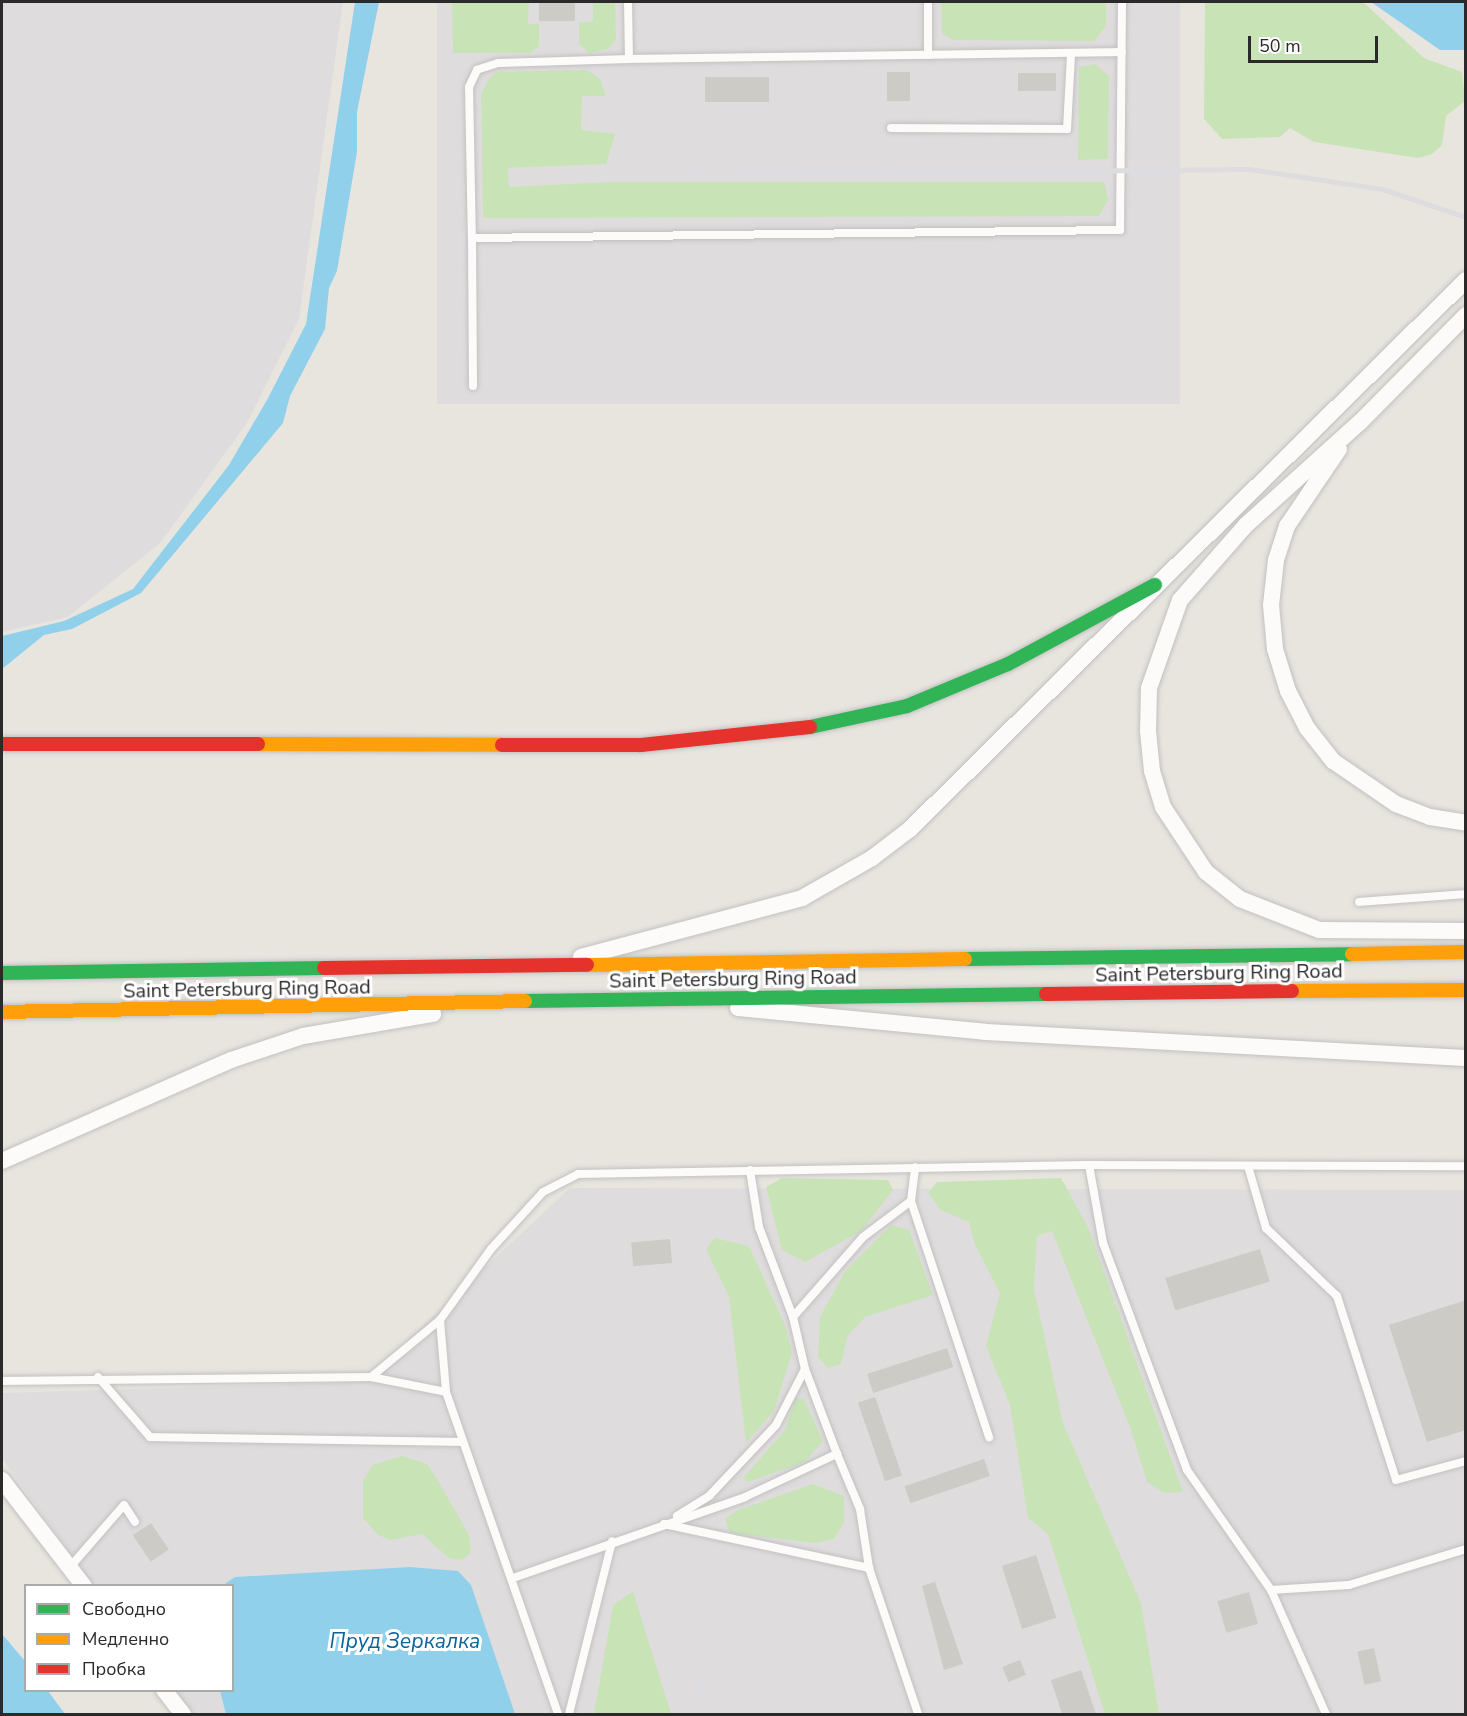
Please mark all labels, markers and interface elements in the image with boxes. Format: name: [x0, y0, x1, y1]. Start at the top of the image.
scale bar: [1251, 24, 1382, 62]
text: 50 m: [1259, 34, 1301, 58]
street label: Saint Petersburg Ring Road: [1095, 959, 1343, 987]
street label: Saint Petersburg Ring Road: [609, 965, 857, 993]
street label: Saint Petersburg Ring Road: [123, 975, 371, 1003]
legend: [24, 1584, 234, 1692]
text: Свободно: [82, 1597, 166, 1621]
text: Медленно: [82, 1627, 169, 1651]
water label: Пруд Зеркалка: [330, 1628, 480, 1654]
text: Пробка: [82, 1657, 146, 1681]

